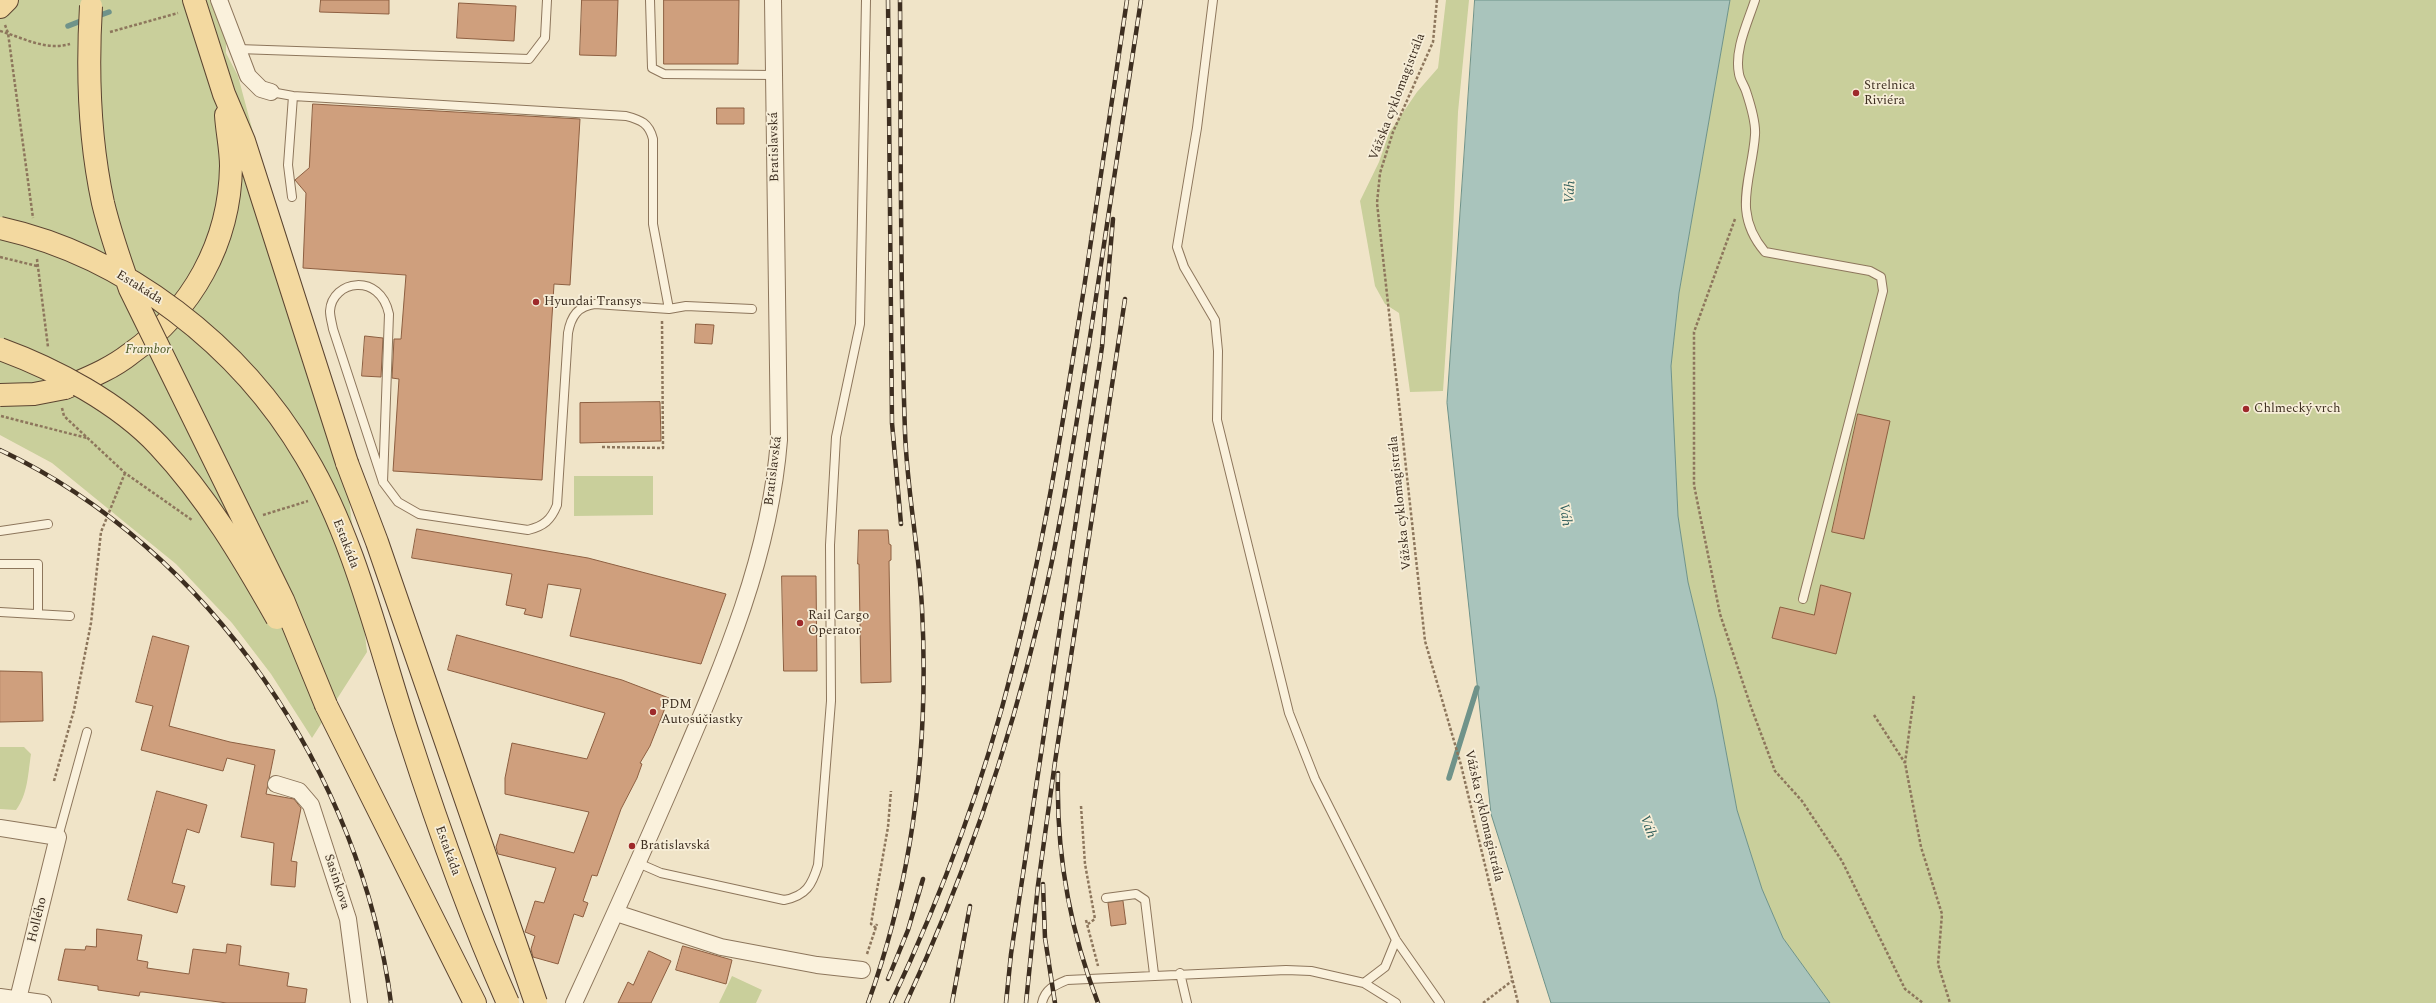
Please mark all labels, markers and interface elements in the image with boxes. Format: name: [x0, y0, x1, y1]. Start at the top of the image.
street label: Vážska cyklomagistrála: [1367, 31, 1429, 163]
place label: Strelnica Riviéra: [1864, 78, 1915, 109]
marker: Strelnica Riviéra: [1851, 88, 1861, 98]
street label: Bratislavská: [767, 112, 783, 182]
water label: Váh: [1562, 180, 1580, 204]
street label: Estakáda: [113, 268, 165, 308]
place label: Hyundai Transys: [544, 294, 642, 310]
marker: Hyundai Transys: [531, 297, 541, 307]
park label: Frambor: [125, 342, 171, 358]
place label: Chlmecký vrch: [2254, 401, 2340, 417]
marker: Chlmecký vrch: [2241, 404, 2251, 414]
street label: Bratislavská: [762, 435, 786, 507]
street label: Vážska cyklomagistrála: [1386, 435, 1416, 571]
water label: Váh: [1554, 502, 1574, 528]
street label: Estakáda: [328, 517, 362, 571]
place label: Rail Cargo Operator: [808, 608, 869, 639]
marker: Rail Cargo Operator: [795, 618, 805, 628]
place label: PDM Autosúčiastky: [661, 697, 743, 728]
marker: PDM Autosúčiastky: [648, 707, 658, 717]
street label: Vážska cyklomagistrála: [1460, 749, 1506, 883]
water label: Váh: [1635, 813, 1659, 841]
street label: Estakáda: [431, 824, 463, 878]
place label: Bratislavská: [640, 838, 710, 854]
marker: Bratislavská: [627, 841, 637, 851]
street label: Sasinkova: [320, 852, 352, 912]
street label: Hollého: [25, 896, 51, 944]

